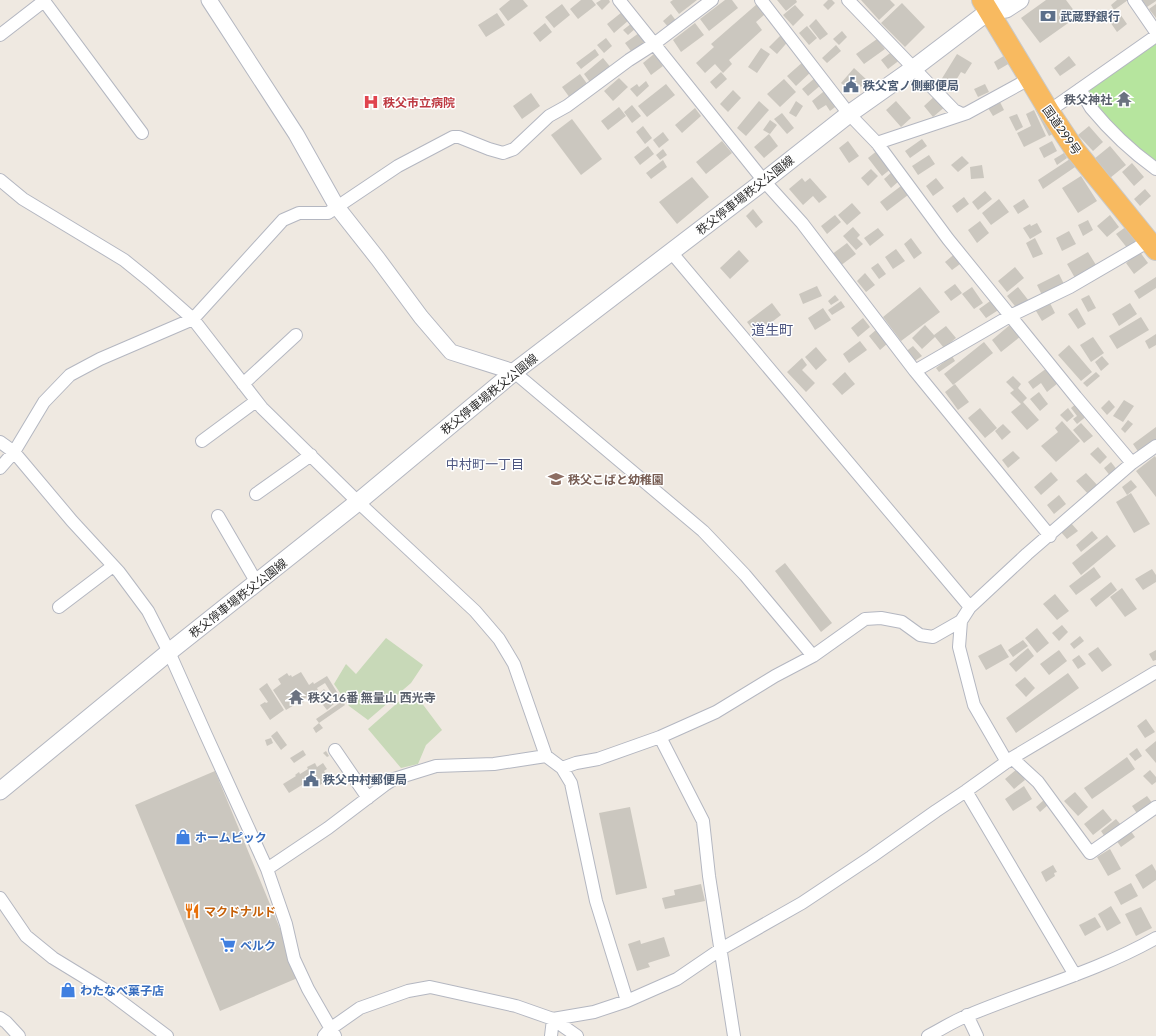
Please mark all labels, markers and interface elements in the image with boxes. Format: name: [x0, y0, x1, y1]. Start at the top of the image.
bank icon: 武蔵野銀行: [1039, 7, 1057, 25]
place label: 武蔵野銀行: [1060, 9, 1120, 24]
public building icon: 秩父宮ノ側郵便局: [842, 76, 860, 94]
place label: 秩父宮ノ側郵便局: [863, 78, 959, 93]
temple icon: 秩父神社: [1115, 90, 1133, 108]
place label: 秩父神社: [1064, 92, 1112, 107]
hospital icon: 秩父市立病院: [362, 93, 380, 111]
place label: 秩父市立病院: [383, 95, 455, 110]
street label: 国道299号: [1040, 102, 1084, 158]
street label: 秩父停車場秩父公園線: [693, 152, 797, 238]
district label: 道生町: [751, 321, 793, 338]
street label: 秩父停車場秩父公園線: [438, 350, 540, 438]
district label: 中村町一丁目: [446, 456, 524, 472]
school or university icon: 秩父こばと幼稚園: [547, 470, 565, 488]
place label: 秩父こばと幼稚園: [568, 472, 664, 487]
street label: 秩父停車場秩父公園線: [186, 555, 290, 641]
temple icon: 秩父16番 無量山 西光寺: [287, 688, 305, 706]
place label: 秩父16番 無量山 西光寺: [308, 690, 436, 705]
public building icon: 秩父中村郵便局: [302, 770, 320, 788]
place label: 秩父中村郵便局: [323, 772, 407, 787]
shop icon: ホームピック: [174, 828, 192, 846]
place label: ホームピック: [195, 830, 267, 845]
restaurant icon: マクドナルド: [183, 902, 201, 920]
place label: マクドナルド: [204, 904, 276, 919]
supermarket icon: ベルク: [219, 936, 237, 954]
place label: ベルク: [240, 938, 276, 953]
shop icon: わたなべ菓子店: [59, 981, 77, 999]
place label: わたなべ菓子店: [80, 983, 164, 998]

